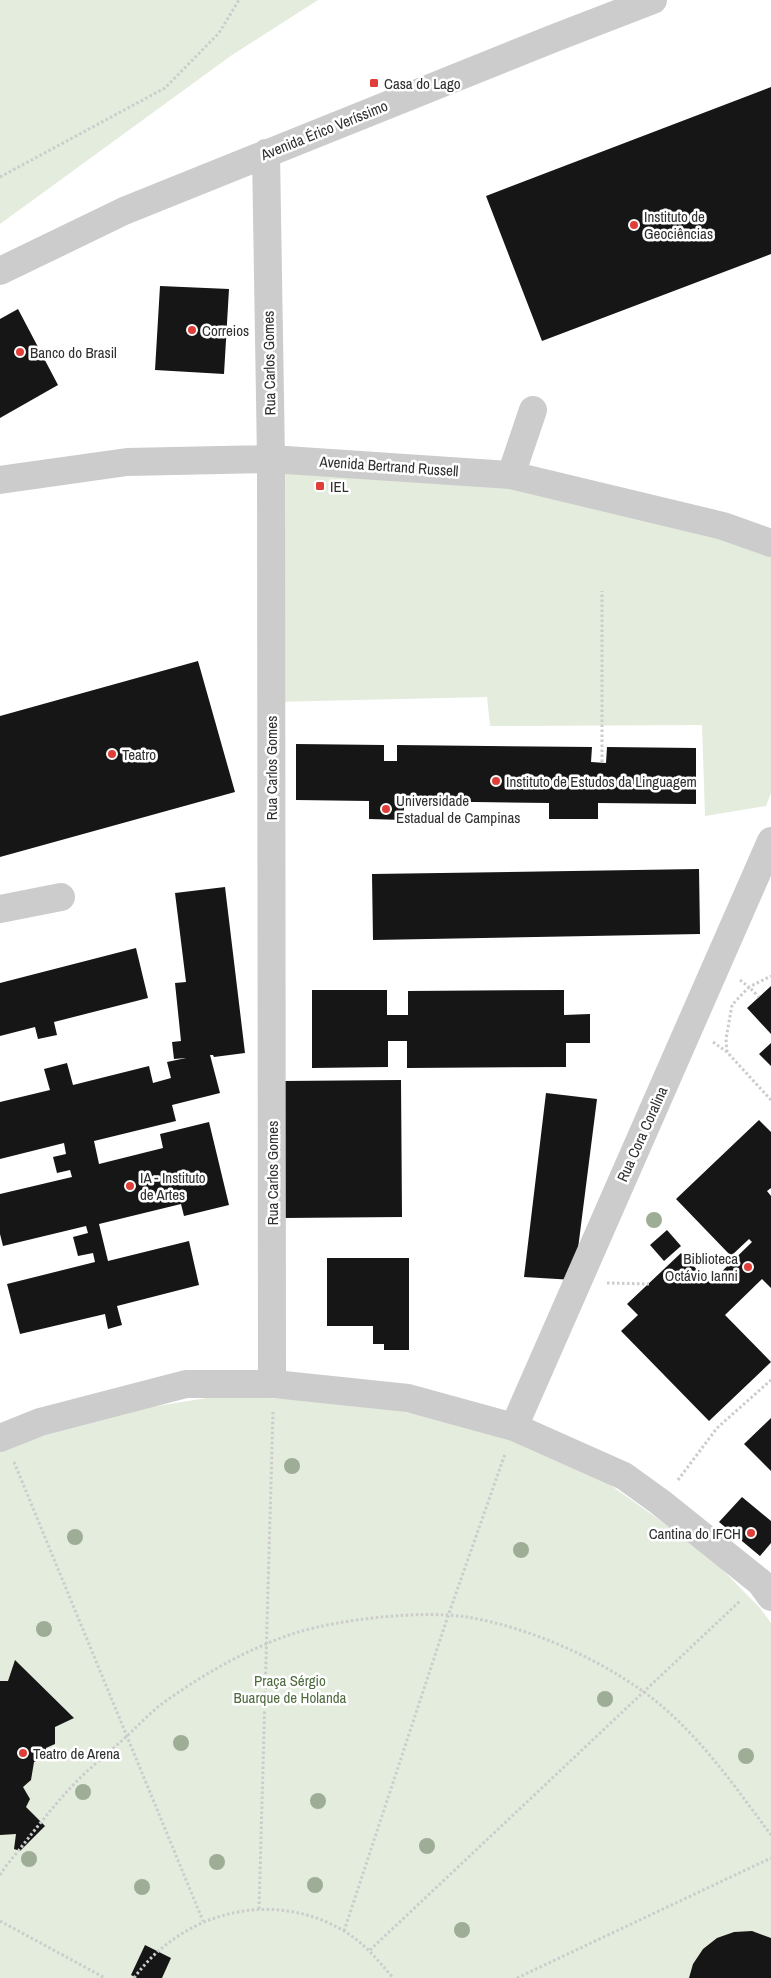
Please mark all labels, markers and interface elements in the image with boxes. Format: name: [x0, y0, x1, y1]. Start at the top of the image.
place label: Casa do Lago: [384, 73, 461, 94]
marker: Casa do Lago: [368, 77, 380, 89]
street label: Avenida Érico Veríssimo: [256, 95, 391, 165]
place label: Instituto de Geociências: [644, 206, 713, 244]
marker: Instituto de Geociências: [628, 219, 640, 231]
street label: Rua Carlos Gomes: [258, 311, 280, 415]
place label: Correios: [202, 320, 249, 341]
marker: Correios: [186, 324, 198, 336]
place label: Banco do Brasil: [30, 342, 117, 363]
marker: Banco do Brasil: [14, 346, 26, 358]
street label: Avenida Bertrand Russell: [318, 451, 459, 481]
place label: IEL: [330, 476, 349, 497]
marker: IEL: [314, 480, 326, 492]
street label: Rua Carlos Gomes: [261, 716, 282, 820]
place label: Teatro: [122, 744, 156, 765]
marker: Teatro: [106, 748, 118, 760]
place label: Instituto de Estudos da Linguagem: [506, 771, 697, 792]
marker: Instituto de Estudos da Linguagem: [490, 775, 502, 787]
place label: Universidade Estadual de Campinas: [396, 790, 520, 828]
marker: Universidade Estadual de Campinas: [380, 803, 392, 815]
street label: Rua Cora Coralina: [612, 1083, 673, 1185]
street label: Rua Carlos Gomes: [262, 1121, 283, 1225]
place label: IA - Instituto de Artes: [140, 1167, 206, 1205]
marker: IA - Instituto de Artes: [124, 1180, 136, 1192]
place label: Biblioteca Octávio Ianni: [665, 1248, 738, 1286]
marker: Biblioteca Octávio Ianni: [742, 1261, 754, 1273]
place label: Cantina do IFCH: [649, 1523, 741, 1544]
marker: Cantina do IFCH: [745, 1527, 757, 1539]
park label: Praça Sérgio Buarque de Holanda: [234, 1670, 347, 1708]
place label: Teatro de Arena: [33, 1743, 120, 1764]
marker: Teatro de Arena: [17, 1747, 29, 1759]

